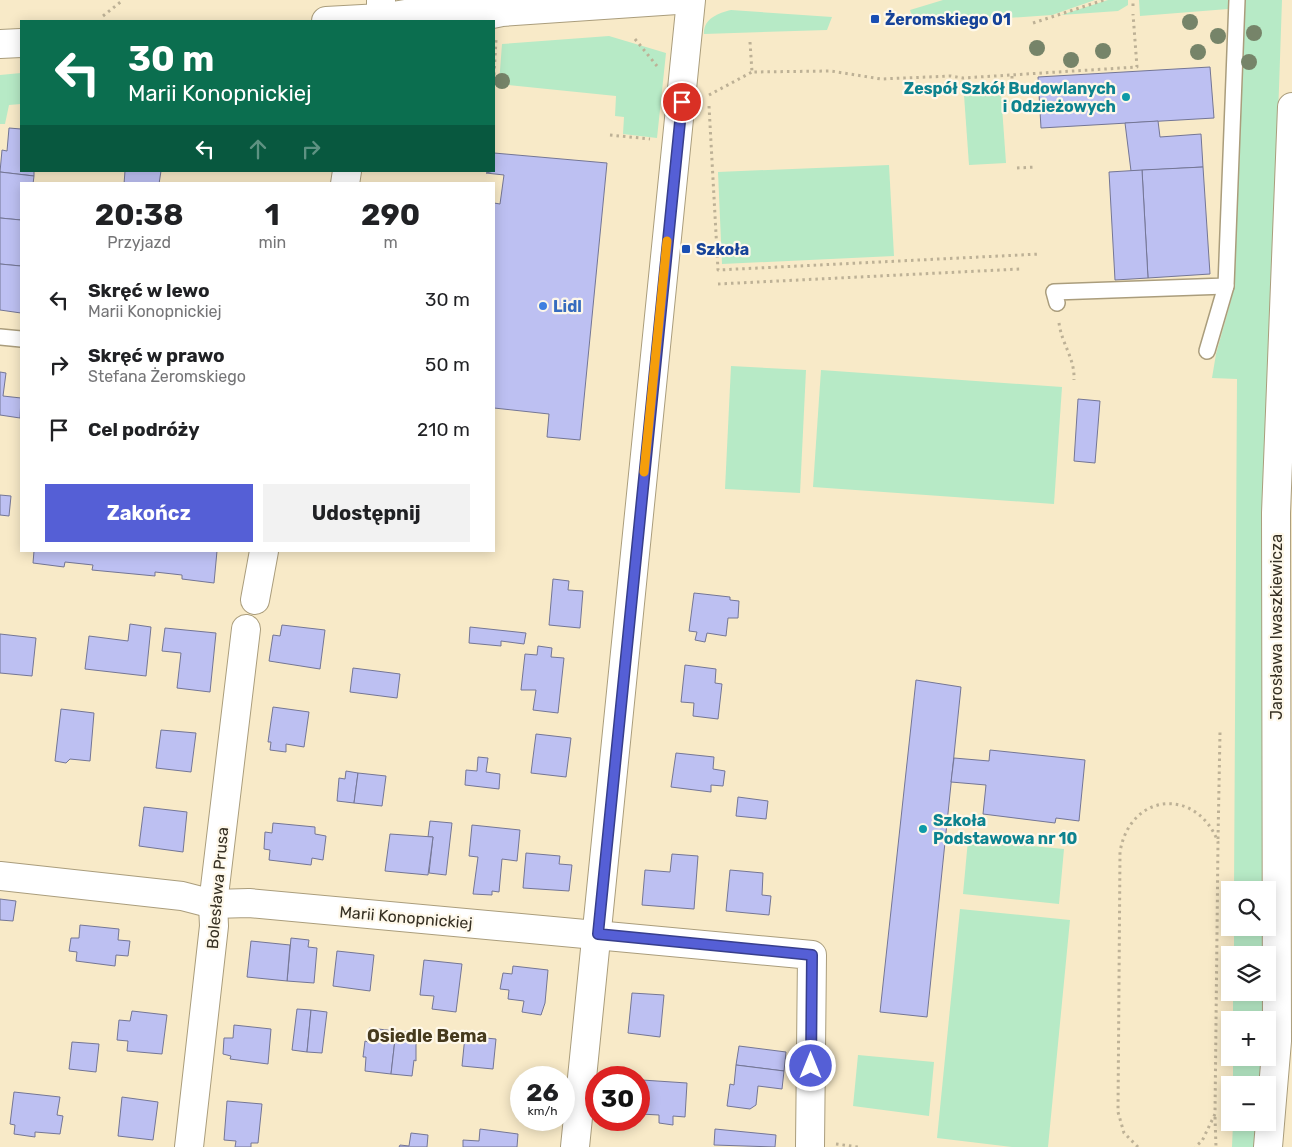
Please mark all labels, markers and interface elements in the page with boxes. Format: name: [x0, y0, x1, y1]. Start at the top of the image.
place label: Żeromskiego 01: [885, 10, 1011, 29]
marker: Żeromskiego 01: [869, 13, 881, 25]
text: 30 m: [128, 38, 214, 80]
icon: left: [45, 40, 110, 105]
place label: Zespół Szkół Budowlanych i Odzieżowych: [904, 79, 1116, 116]
text: Marii Konopnickiej: [128, 80, 312, 107]
pin: [661, 81, 703, 123]
icon: arrive: [668, 88, 696, 116]
marker: Zespół Szkół Budowlanych i Odzieżowych: [1120, 91, 1132, 103]
icon: left: [191, 135, 219, 163]
icon: ahead: [244, 135, 272, 163]
icon: right: [297, 135, 325, 163]
text: 20:38: [95, 197, 184, 233]
text: 1: [265, 197, 280, 233]
text: 290: [361, 197, 420, 233]
text: Przyjazd: [107, 233, 171, 252]
text: min: [258, 233, 286, 252]
text: m: [383, 233, 398, 252]
place label: Szkoła: [696, 240, 749, 259]
marker: Szkoła: [680, 243, 692, 255]
text: Skręć w lewo: [88, 279, 210, 302]
icon: left: [45, 286, 73, 314]
text: 30 m: [425, 288, 470, 311]
place label: Lidl: [553, 297, 582, 316]
marker: Lidl: [537, 300, 549, 312]
text: Marii Konopnickiej: [88, 302, 222, 321]
text: Skręć w prawo: [88, 344, 225, 367]
icon: right: [45, 351, 73, 379]
text: 50 m: [425, 353, 470, 376]
text: Stefana Żeromskiego: [88, 367, 246, 386]
icon: arrive: [45, 416, 73, 444]
text: Cel podróży: [88, 418, 200, 441]
text: 210 m: [417, 418, 470, 441]
button: Zakończ: [45, 484, 253, 542]
button: Udostępnij: [263, 484, 470, 542]
street label: Jarosława Iwaszkiewicza: [1267, 534, 1286, 720]
place label: Szkoła Podstawowa nr 10: [933, 811, 1077, 848]
marker: Szkoła Podstawowa nr 10: [917, 823, 929, 835]
street label: Bolesława Prusa: [203, 826, 232, 950]
map controls: [1221, 881, 1276, 1131]
button: search: [1221, 881, 1276, 936]
street label: Marii Konopnickiej: [339, 902, 473, 933]
button: layers: [1221, 946, 1276, 1001]
button: +: [1221, 1011, 1276, 1066]
district label: Osiedle Bema: [367, 1025, 487, 1047]
position arrow: [784, 1039, 836, 1091]
speed limit sign: 30: [585, 1066, 650, 1131]
button: −: [1221, 1076, 1276, 1131]
text: 26: [526, 1078, 559, 1107]
text: km/h: [528, 1104, 557, 1118]

